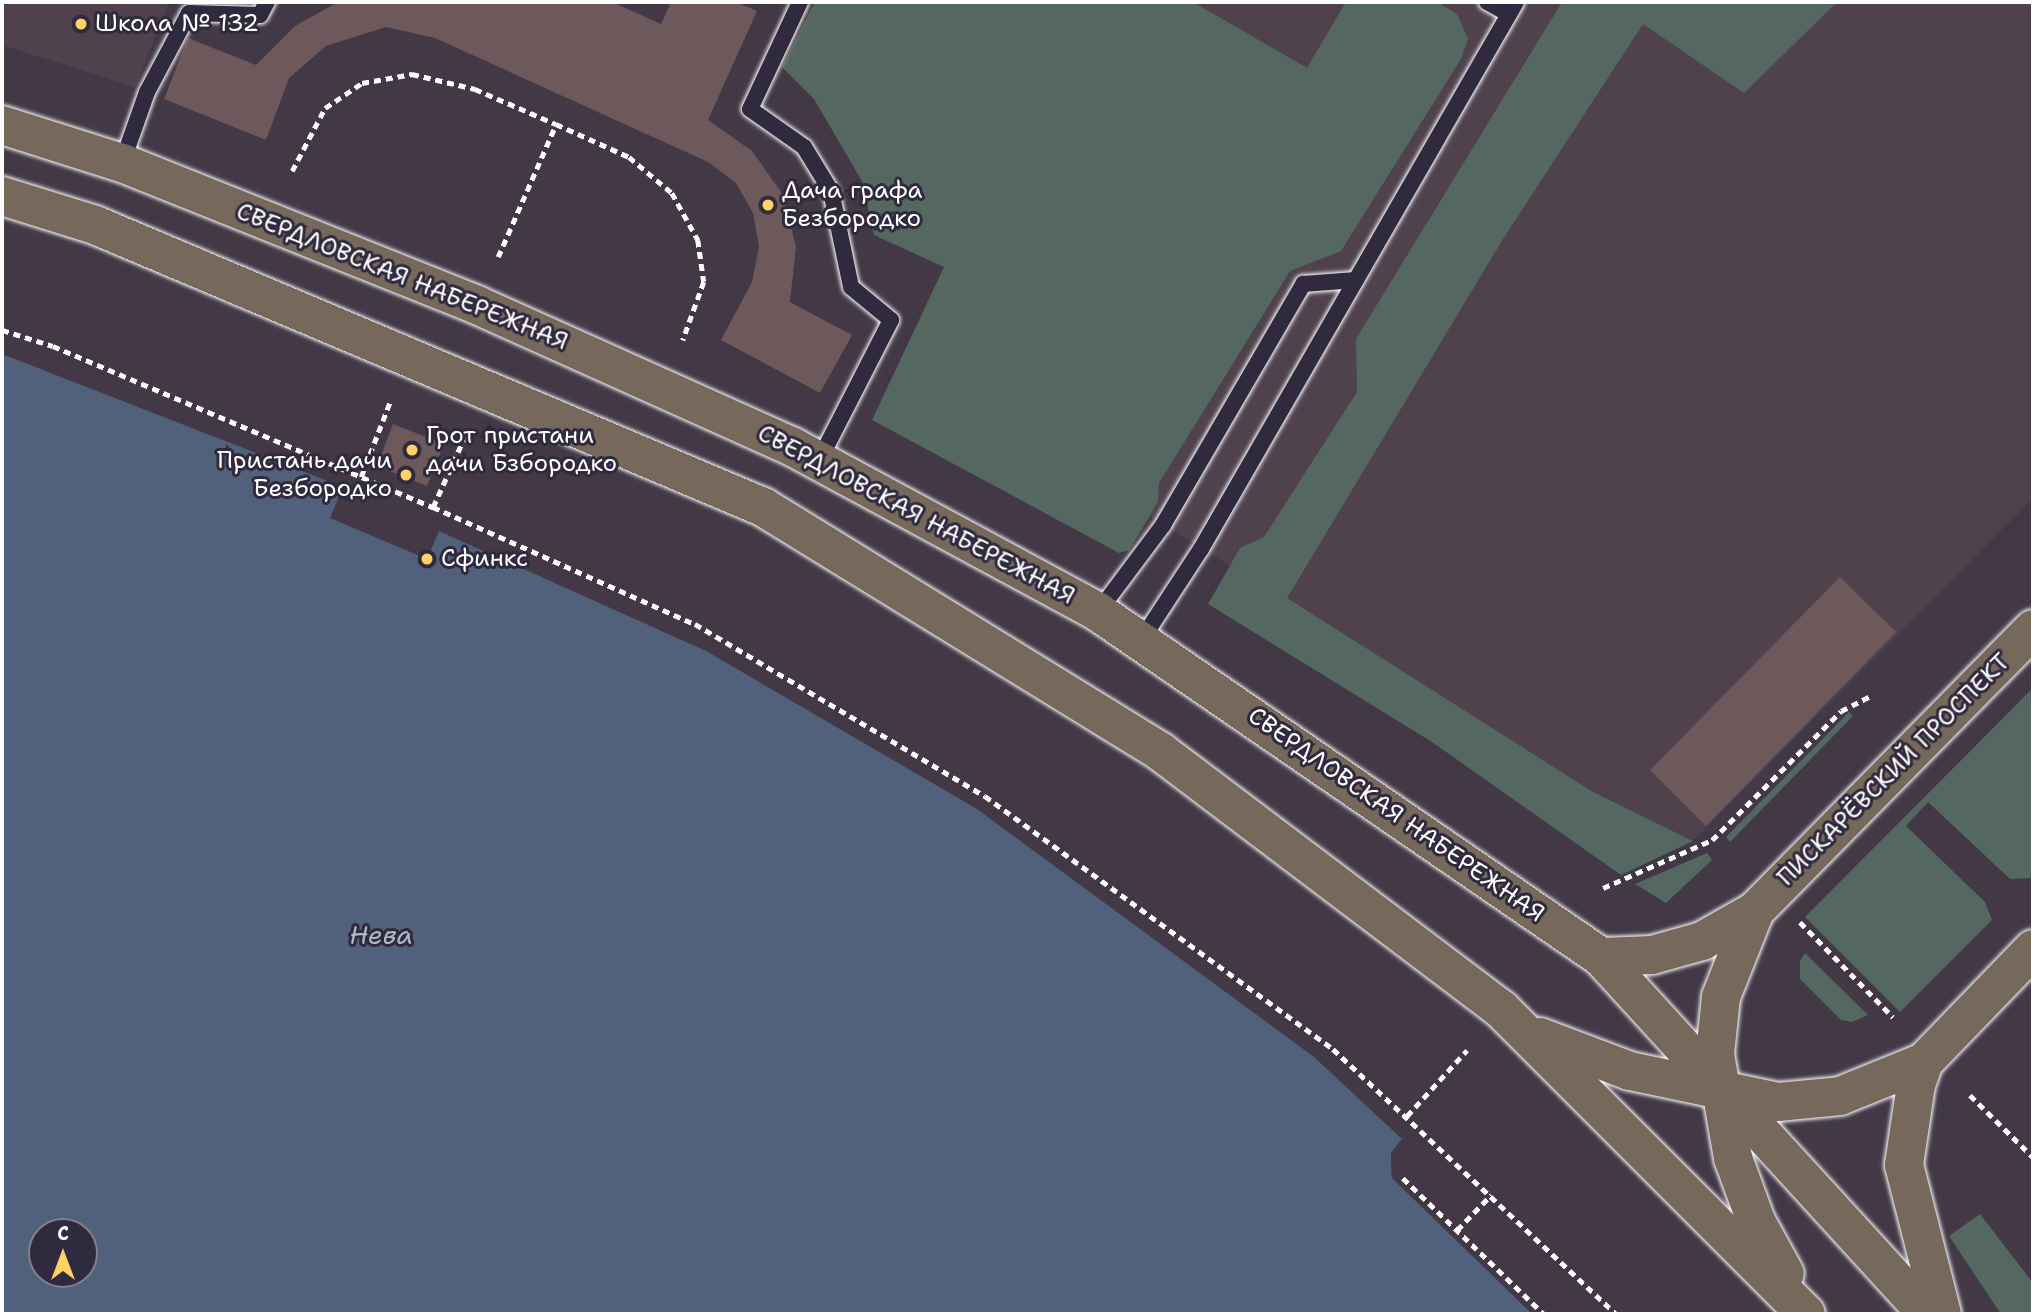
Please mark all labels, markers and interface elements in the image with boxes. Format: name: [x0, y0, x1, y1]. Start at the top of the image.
place label: Школа № 132: [95, 10, 259, 38]
marker: Школа № 132: [73, 16, 89, 32]
place label: Дача графа Безбородко: [782, 177, 922, 233]
street label: СВЕРДЛОВСКАЯ НАБЕРЕЖНАЯ: [232, 197, 572, 357]
marker: Дача графа Безбородко: [760, 197, 776, 213]
street label: СВЕРДЛОВСКАЯ НАБЕРЕЖНАЯ: [753, 419, 1079, 611]
place label: Грот пристани дачи Бзбородко: [426, 422, 617, 478]
marker: Грот пристани дачи Бзбородко: [404, 442, 420, 458]
place label: Пристань дачи Безбородко: [217, 447, 392, 503]
marker: Пристань дачи Безбородко: [398, 467, 414, 483]
place label: Сфинкс: [441, 545, 528, 573]
marker: Сфинкс: [419, 551, 435, 567]
street label: ПИСКАРЁВСКИЙ ПРОСПЕКТ: [1772, 648, 2016, 892]
street label: СВЕРДЛОВСКАЯ НАБЕРЕЖНАЯ: [1242, 701, 1550, 929]
water label: Нева: [349, 919, 413, 951]
north arrow: [28, 1218, 98, 1288]
text: С: [57, 1221, 69, 1246]

